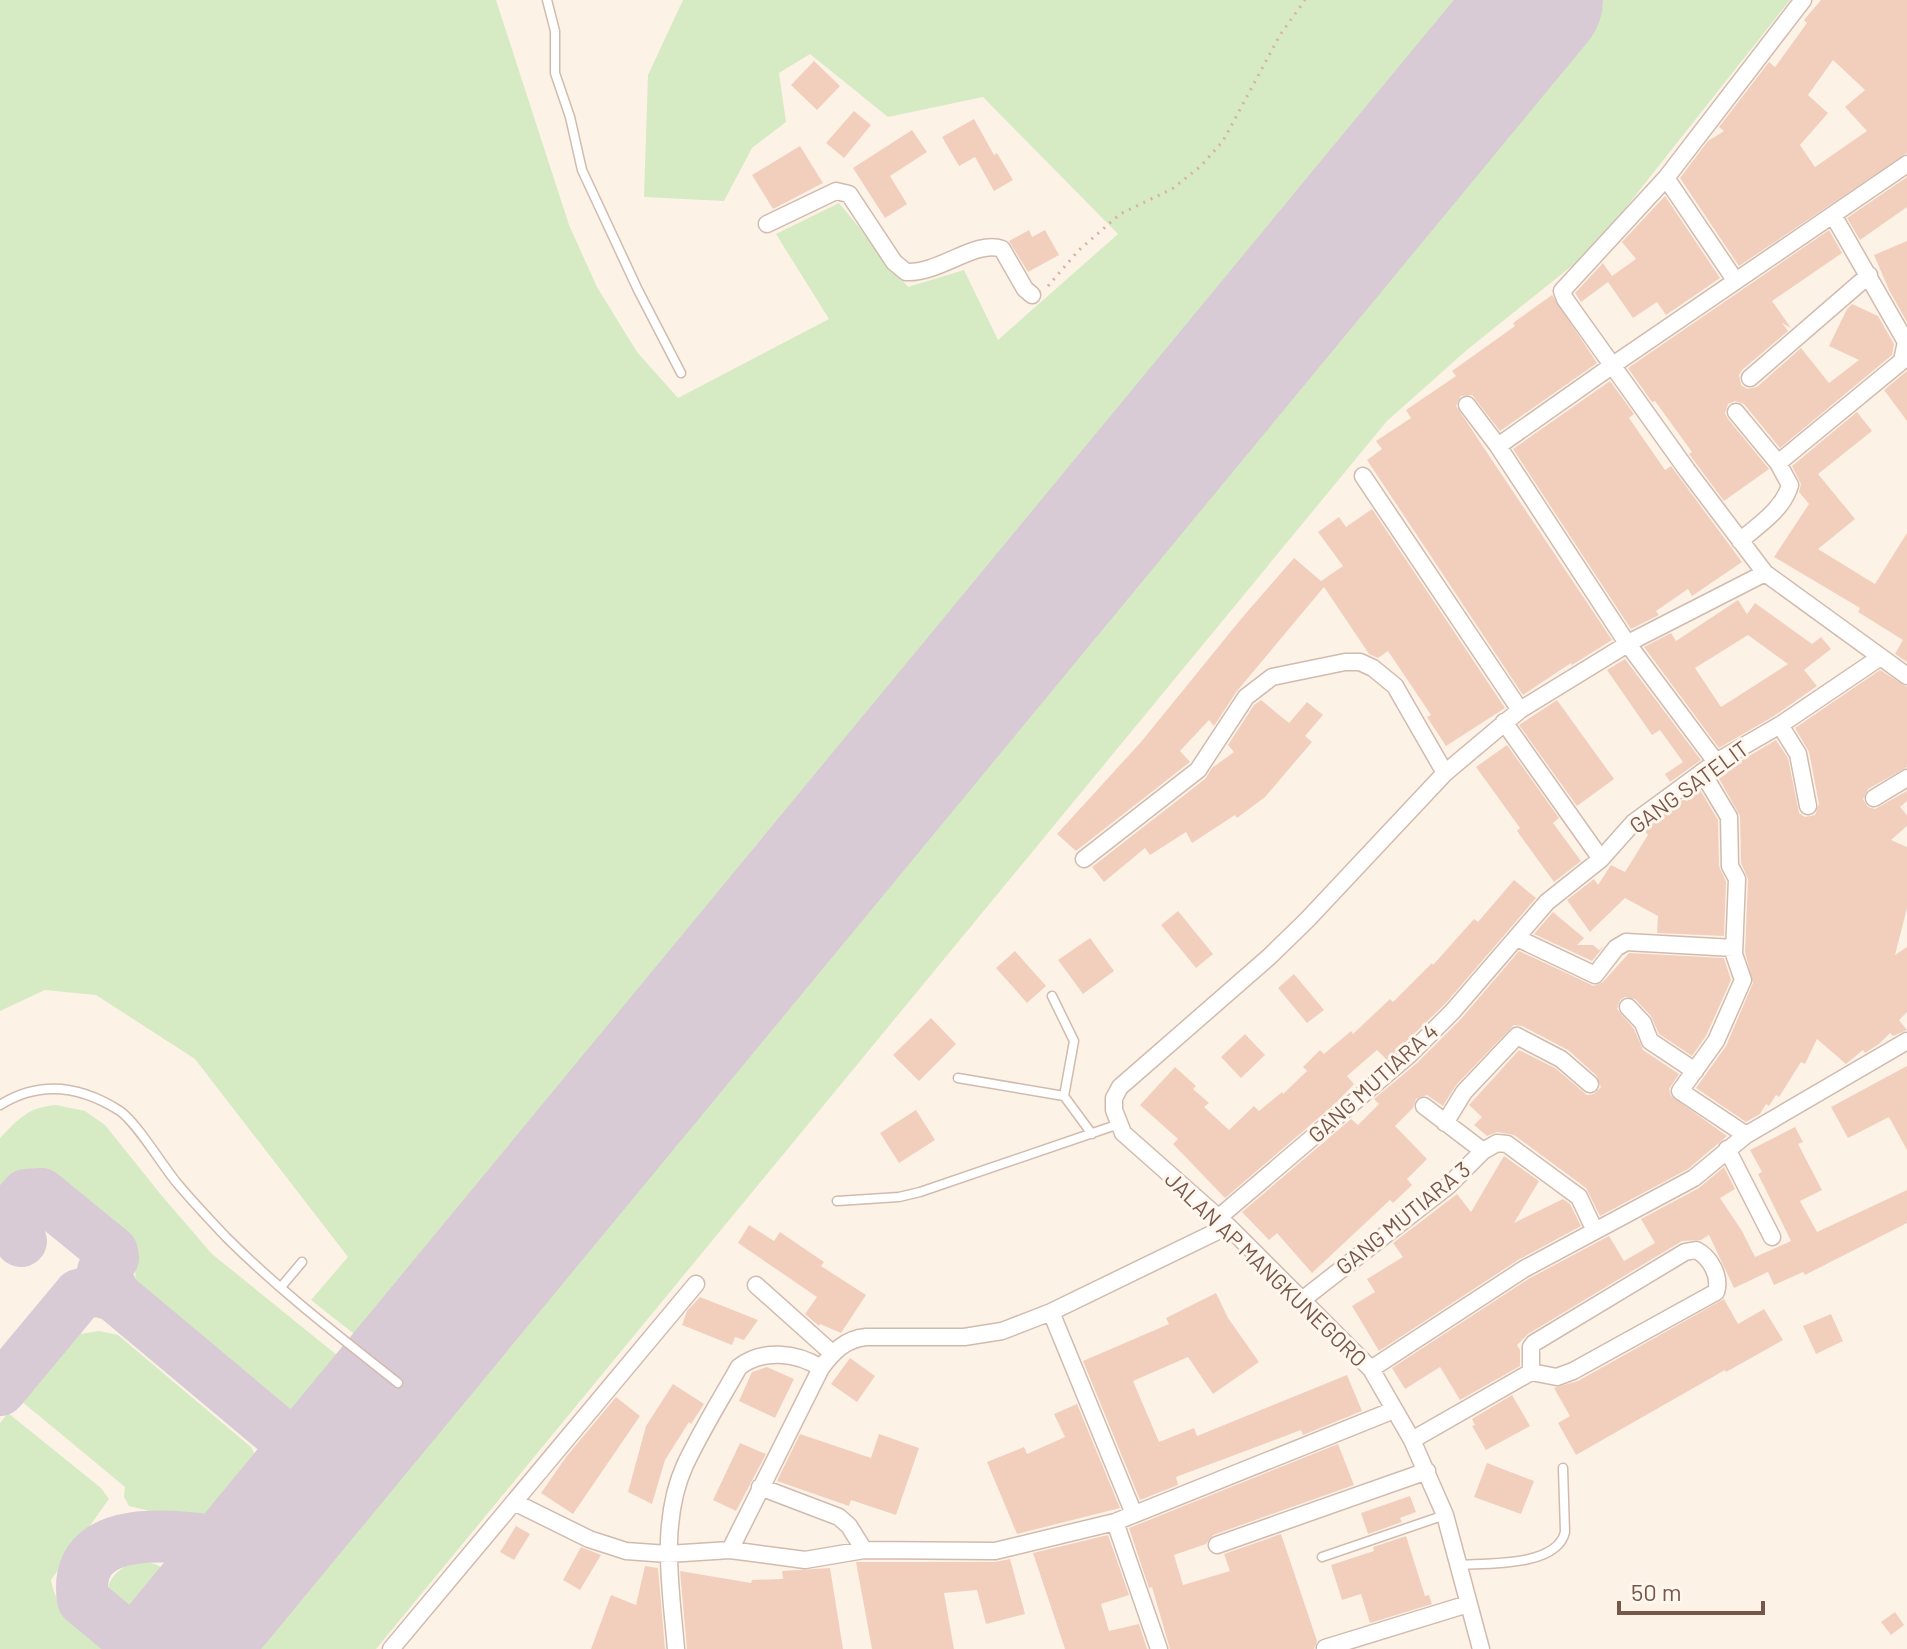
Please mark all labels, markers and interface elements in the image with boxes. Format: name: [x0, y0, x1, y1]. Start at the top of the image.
street label: GANG SATELIT: [1624, 734, 1753, 838]
street label: GANG MUTIARA 4: [1302, 1017, 1442, 1147]
street label: GANG MUTIARA 3: [1330, 1155, 1474, 1279]
street label: JALAN AP MANGKUNEGORO: [1161, 1165, 1373, 1371]
scale bar: [1619, 1565, 1763, 1615]
text: 50 m: [1631, 1577, 1682, 1606]

